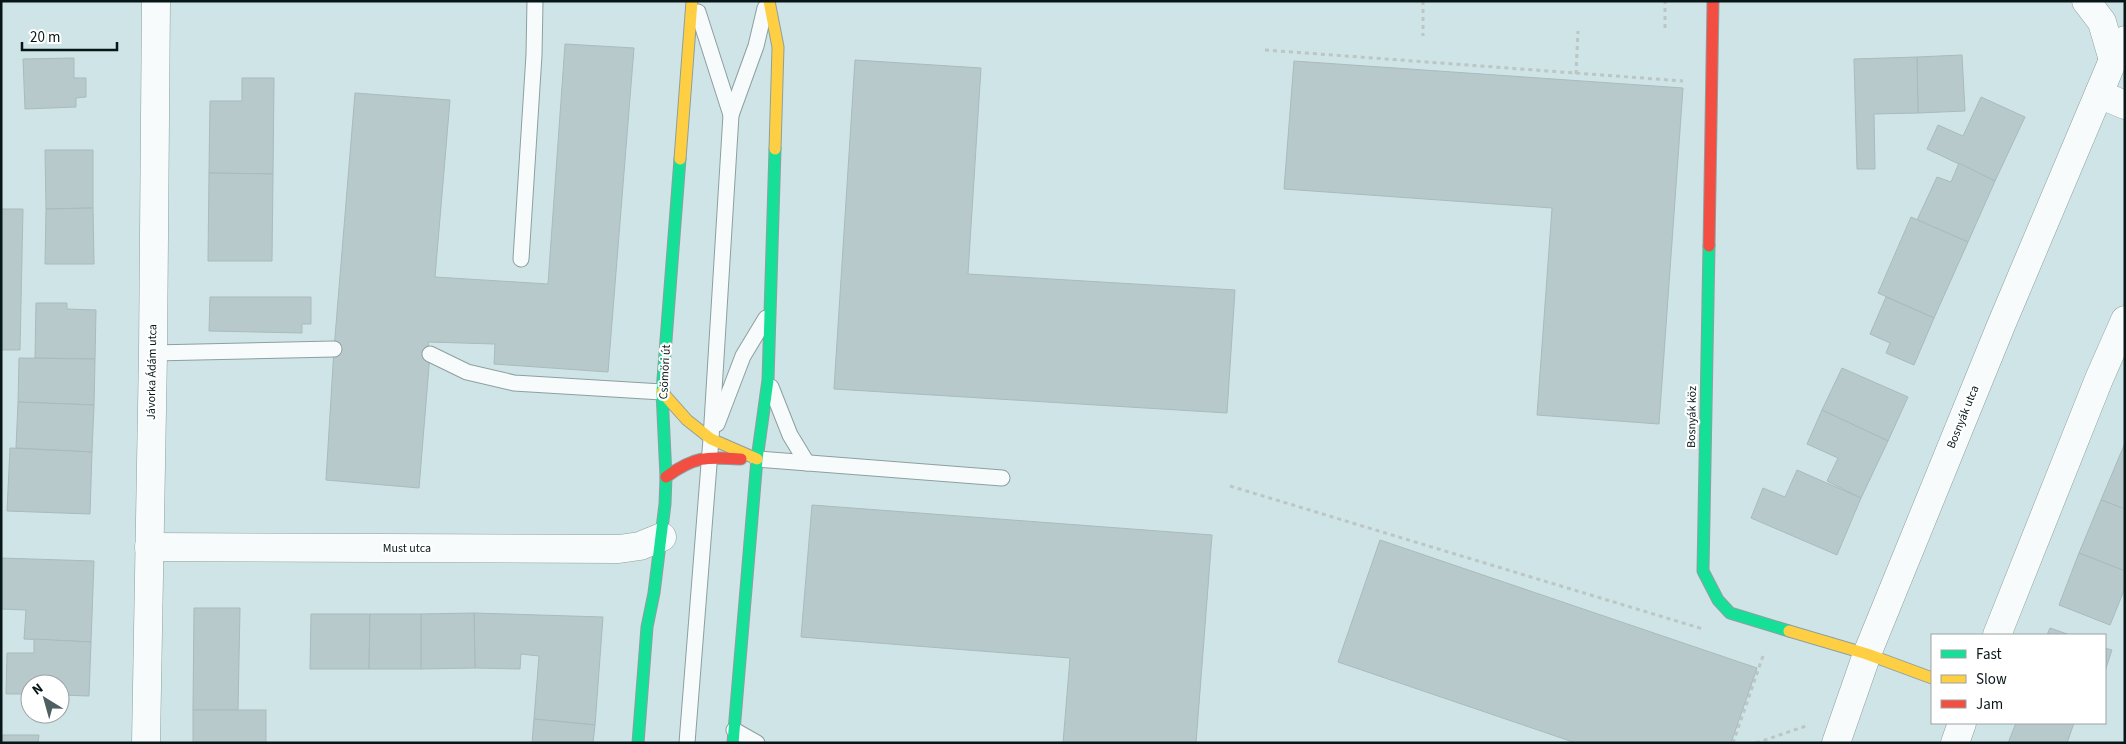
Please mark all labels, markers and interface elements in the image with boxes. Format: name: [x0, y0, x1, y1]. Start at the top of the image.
scale bar: [22, 20, 118, 52]
text: 20 m: [30, 27, 60, 48]
street label: Jávorka Ádám utca: [143, 324, 161, 420]
street label: Csömöri út: [655, 344, 675, 400]
street label: Bosnyák utca: [1943, 383, 1983, 451]
street label: Bosnyák köz: [1683, 386, 1701, 448]
street label: Must utca: [383, 540, 431, 557]
legend: [1931, 634, 2106, 724]
text: Fast: [1976, 644, 2002, 665]
text: Slow: [1976, 669, 2007, 690]
north arrow: [20, 674, 70, 724]
text: N: [28, 679, 48, 700]
text: Jam: [1976, 694, 2003, 715]

